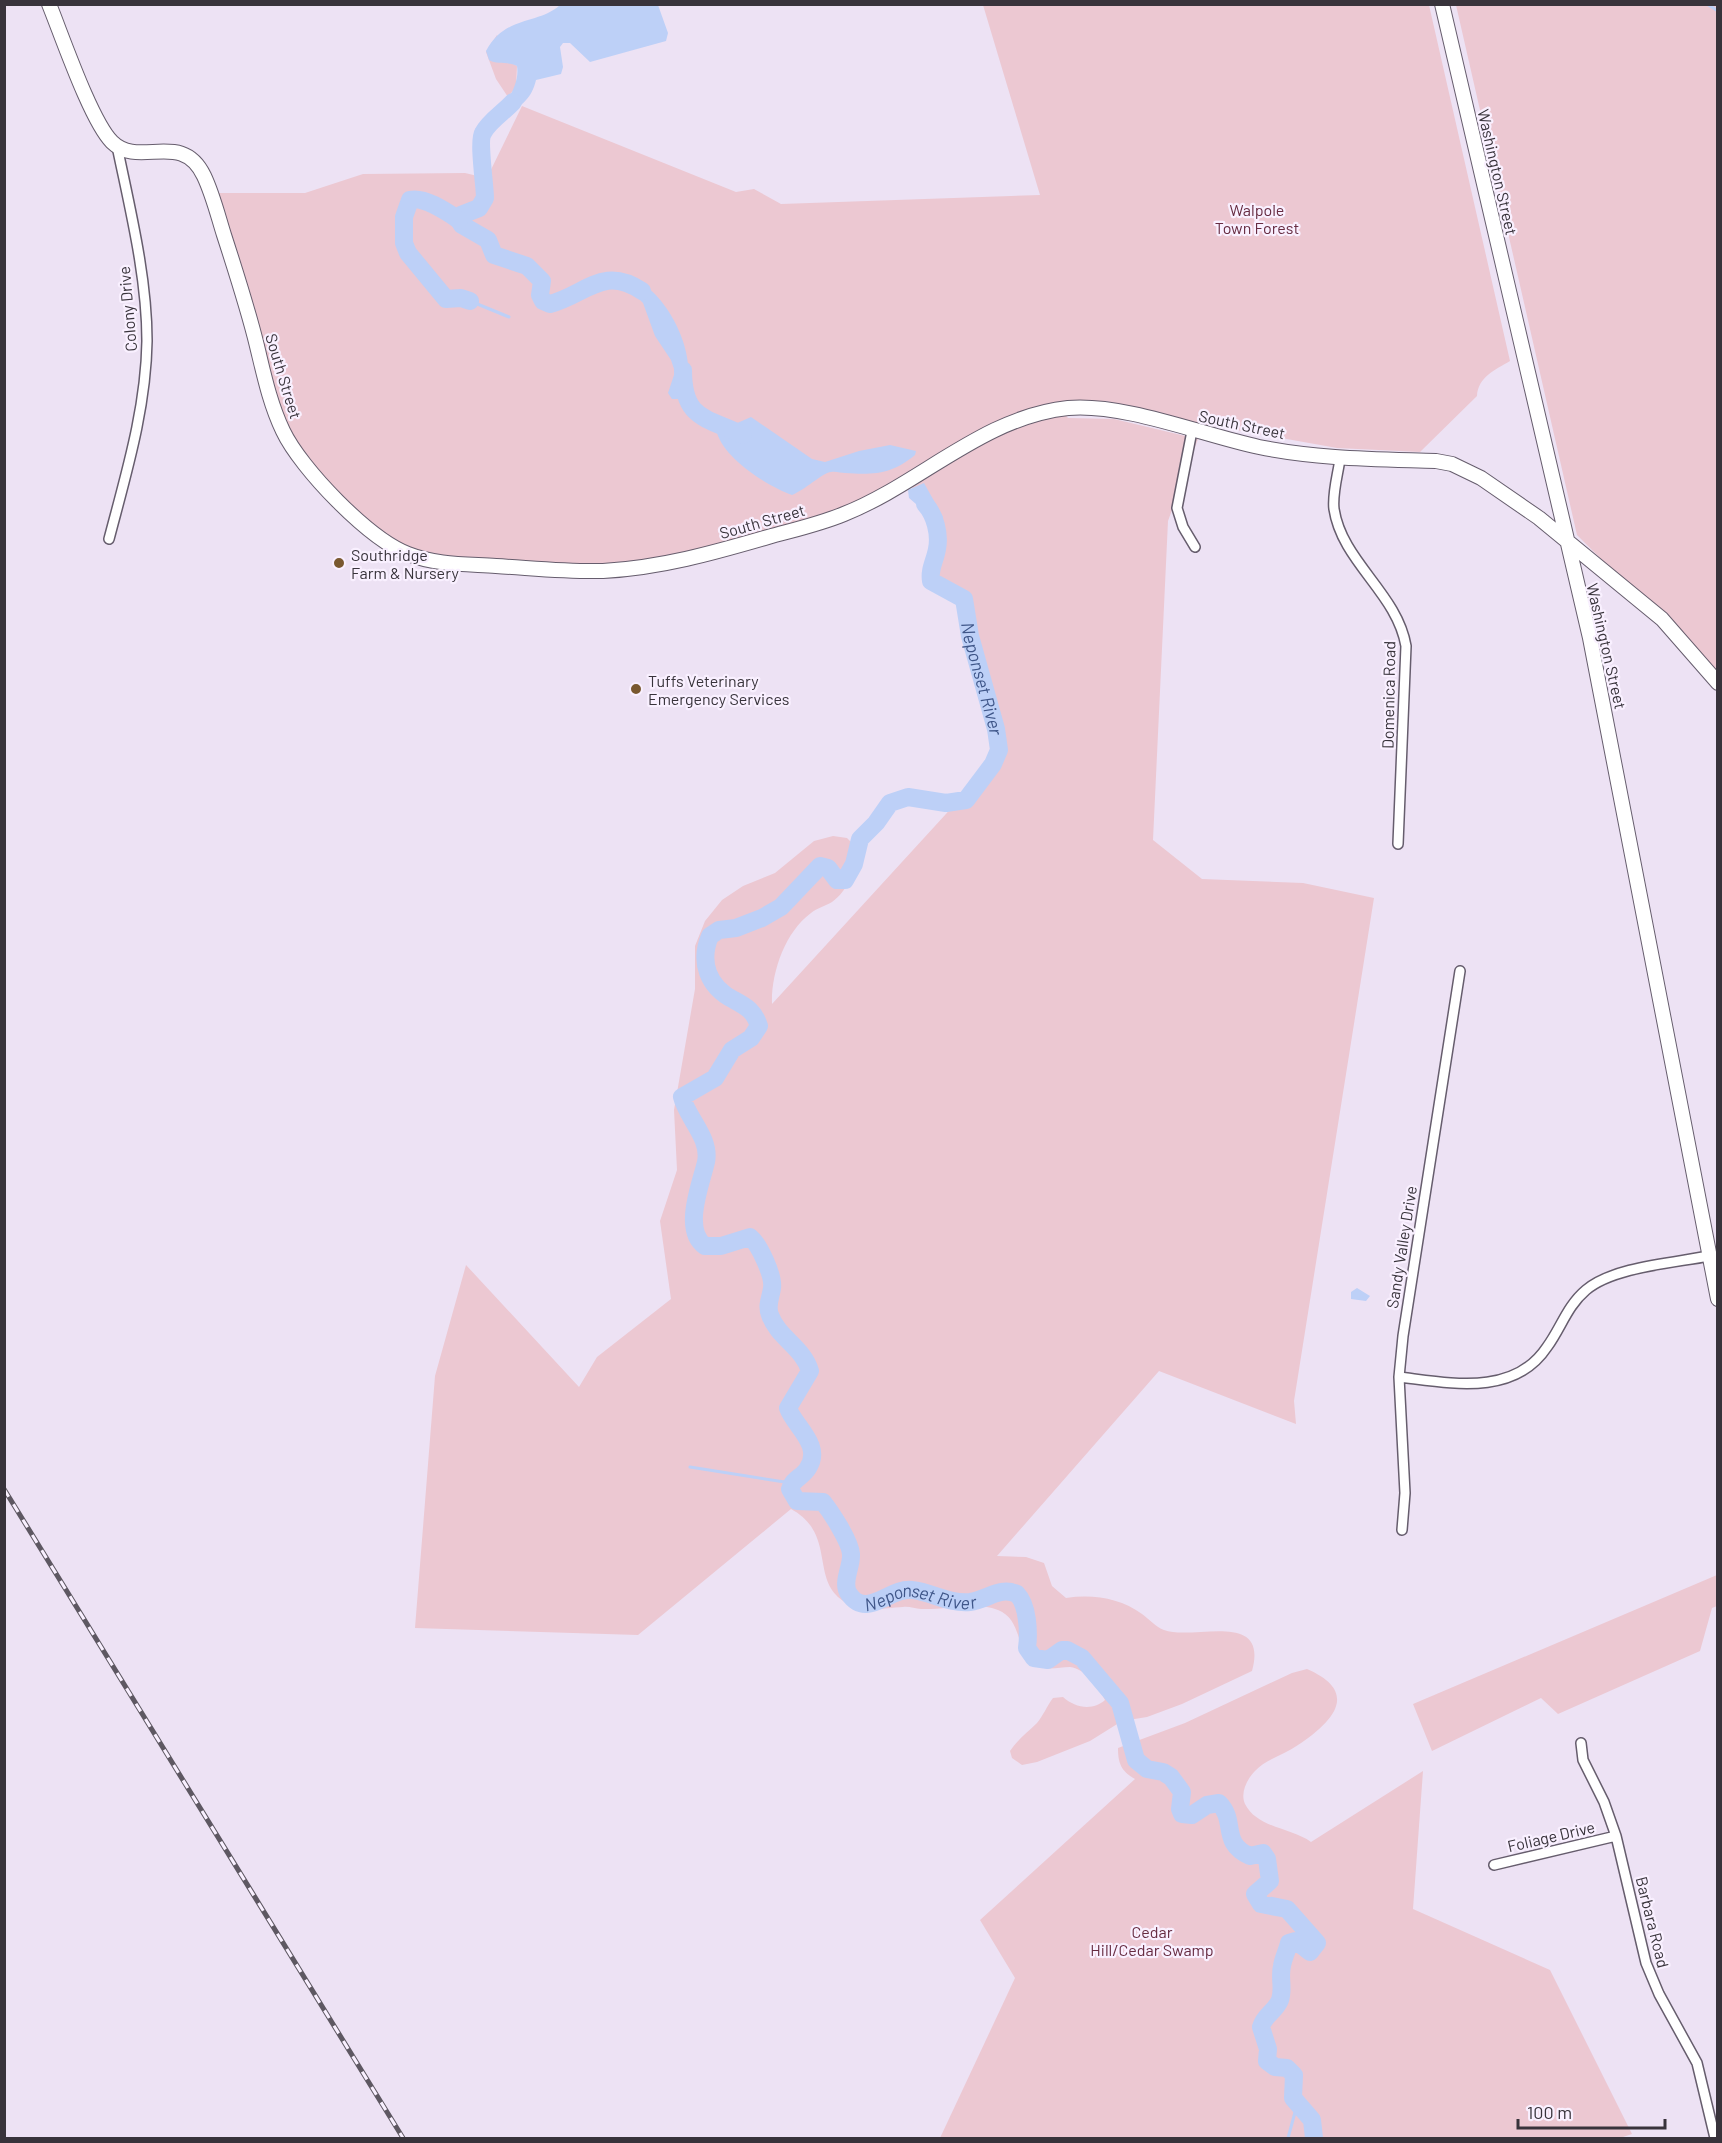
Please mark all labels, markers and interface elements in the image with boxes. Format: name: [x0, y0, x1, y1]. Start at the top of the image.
street label: Washington Street: [1474, 107, 1522, 237]
park label: Walpole Town Forest: [1215, 200, 1299, 237]
street label: Colony Drive: [114, 266, 140, 352]
street label: South Street: [262, 331, 306, 421]
street label: South Street: [1197, 406, 1287, 442]
street label: South Street: [717, 500, 807, 542]
place label: Southridge Farm & Nursery: [351, 545, 459, 582]
marker: Southridge Farm & Nursery: [332, 556, 346, 570]
street label: Washington Street: [1583, 581, 1631, 711]
water label: Neponset River: [957, 621, 1008, 737]
street label: Domenica Road: [1378, 641, 1398, 749]
place label: Tuffs Veterinary Emergency Services: [648, 671, 790, 708]
marker: Tuffs Veterinary Emergency Services: [629, 682, 643, 696]
street label: Sandy Valley Drive: [1382, 1184, 1420, 1310]
water label: Neponset River: [862, 1579, 979, 1615]
street label: Foliage Drive: [1505, 1817, 1597, 1855]
street label: Barbara Road: [1632, 1874, 1674, 1970]
park label: Cedar Hill/Cedar Swamp: [1090, 1922, 1214, 1959]
scale bar: [1518, 2092, 1665, 2130]
text: 100 m: [1527, 2101, 1572, 2123]

